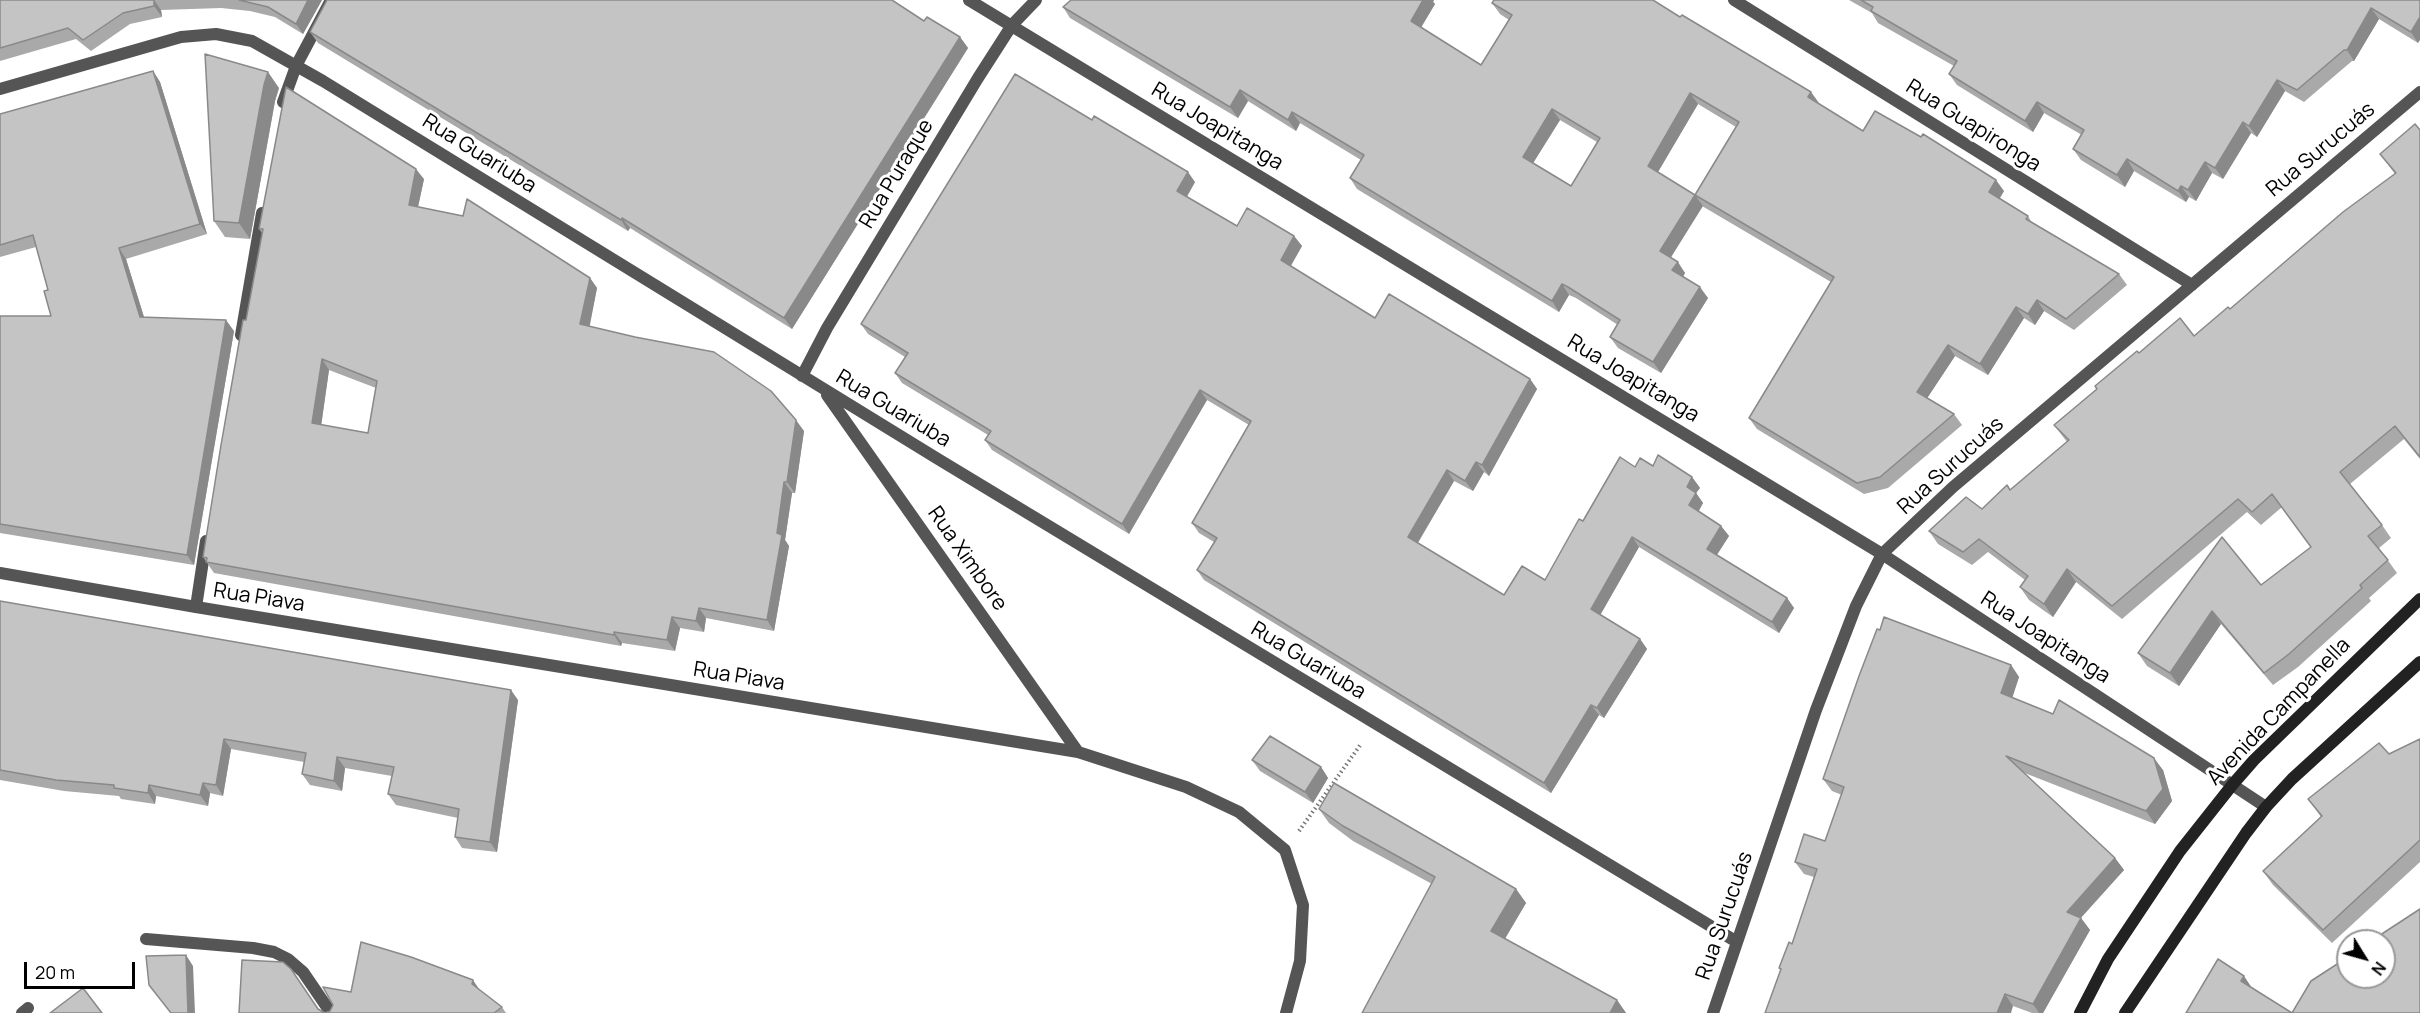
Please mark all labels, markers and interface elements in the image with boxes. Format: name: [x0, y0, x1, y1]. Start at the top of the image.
street label: Rua Guapironga: [1901, 74, 2045, 178]
street label: Rua Joapitanga: [1146, 78, 1288, 176]
street label: Rua Surucuás: [2262, 97, 2380, 203]
street label: Rua Guariuba: [417, 109, 541, 199]
street label: Rua Puraque: [855, 115, 939, 233]
street label: Rua Joapitanga: [1562, 330, 1704, 428]
street label: Rua Guariuba: [831, 365, 955, 453]
street label: Rua Surucuás: [1893, 412, 2009, 520]
street label: Rua Ximbore: [922, 502, 1012, 616]
street label: Rua Piava: [212, 578, 306, 618]
street label: Rua Joapitanga: [1975, 587, 2115, 689]
street label: Rua Guariuba: [1246, 617, 1370, 705]
street label: Avenida Campanella: [2202, 633, 2356, 791]
street label: Rua Piava: [692, 657, 786, 697]
street label: Rua Surucuás: [1691, 849, 1759, 983]
north arrow: [2336, 929, 2396, 989]
scale bar: [27, 950, 138, 988]
text: N: [2367, 957, 2391, 980]
text: 20 m: [35, 960, 75, 984]

